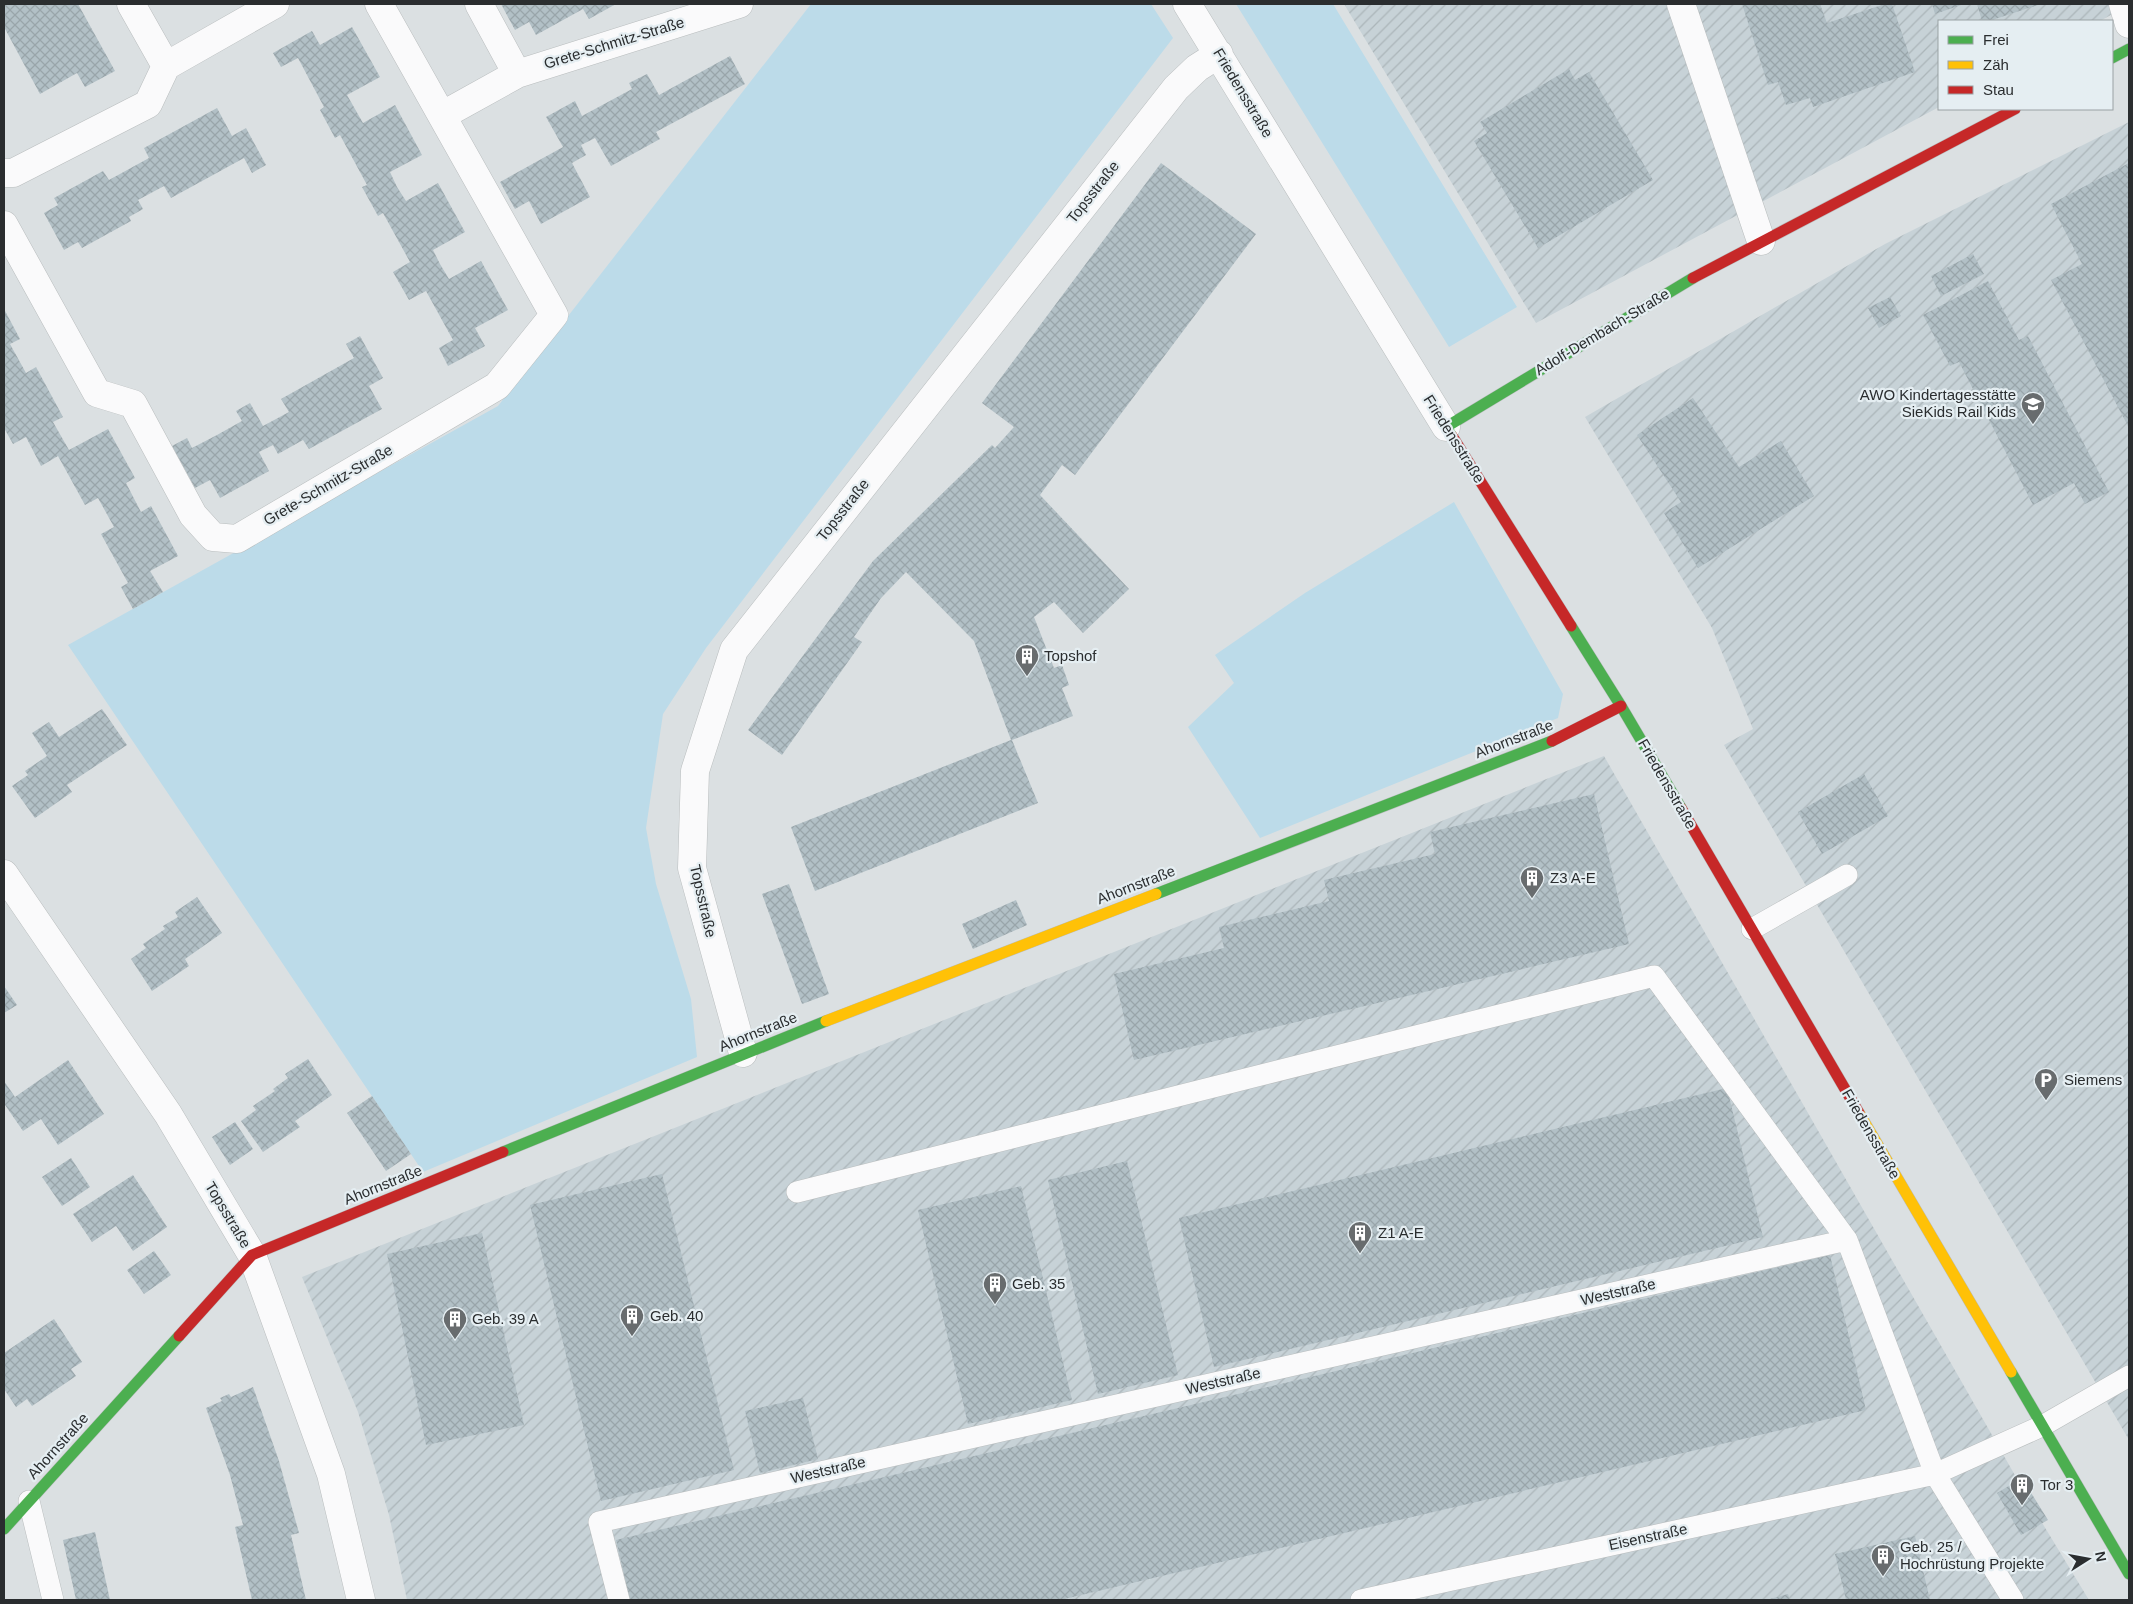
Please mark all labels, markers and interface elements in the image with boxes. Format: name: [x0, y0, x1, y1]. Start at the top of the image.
street label: Grete-Schmitz-Straße: [542, 13, 686, 72]
legend: [1938, 20, 2113, 110]
text: Frei: [1983, 31, 2009, 48]
street label: Friedensstraße: [1210, 45, 1277, 140]
text: Zäh: [1983, 56, 2009, 73]
text: Stau: [1983, 81, 2014, 98]
street label: Topsstraße: [1063, 157, 1122, 226]
street label: Adolf-Dembach-Straße: [1532, 285, 1672, 378]
place label: AWO Kindertagesstätte SieKids Rail Kids: [1860, 386, 2016, 420]
street label: Friedensstraße: [1420, 391, 1488, 486]
school or university icon: AWO Kindertagesstätte SieKids Rail Kids: [2020, 391, 2046, 425]
street label: Grete-Schmitz-Straße: [260, 441, 395, 528]
street label: Topsstraße: [813, 475, 872, 544]
building icon: Topshof: [1014, 643, 1040, 677]
place label: Topshof: [1044, 647, 1097, 664]
street label: Ahornstraße: [1472, 716, 1555, 761]
street label: Friedensstraße: [1635, 736, 1700, 832]
street label: Ahornstraße: [1094, 862, 1177, 907]
street label: Topsstraße: [687, 863, 720, 939]
building icon: Z3 A-E: [1519, 865, 1545, 899]
place label: Z3 A-E: [1550, 869, 1596, 886]
street label: Ahornstraße: [716, 1008, 799, 1055]
parking icon: Siemens: [2033, 1067, 2059, 1101]
place label: Siemens: [2064, 1071, 2122, 1088]
street label: Friedensstraße: [1839, 1086, 1904, 1182]
street label: Ahornstraße: [341, 1161, 424, 1208]
street label: Topsstraße: [202, 1179, 255, 1251]
building icon: Z1 A-E: [1347, 1220, 1373, 1254]
place label: Z1 A-E: [1378, 1224, 1424, 1241]
building icon: Geb. 35: [982, 1271, 1008, 1305]
place label: Geb. 35: [1012, 1275, 1065, 1292]
street label: Weststraße: [1579, 1275, 1657, 1308]
building icon: Geb. 40: [619, 1303, 645, 1337]
building icon: Geb. 39 A: [442, 1306, 468, 1340]
place label: Geb. 40: [650, 1307, 703, 1324]
place label: Geb. 39 A: [472, 1310, 539, 1327]
street label: Weststraße: [1184, 1364, 1262, 1397]
street label: Ahornstraße: [24, 1409, 92, 1482]
street label: Weststraße: [789, 1453, 867, 1486]
building icon: Tor 3: [2009, 1472, 2035, 1506]
place label: Tor 3: [2040, 1476, 2073, 1493]
street label: Eisenstraße: [1607, 1520, 1689, 1553]
north arrow: [2063, 1534, 2113, 1584]
place label: Geb. 25 / Hochrüstung Projekte: [1900, 1538, 2044, 1572]
building icon: Geb. 25 / Hochrüstung Projekte: [1870, 1543, 1896, 1577]
text: N: [2092, 1550, 2110, 1563]

